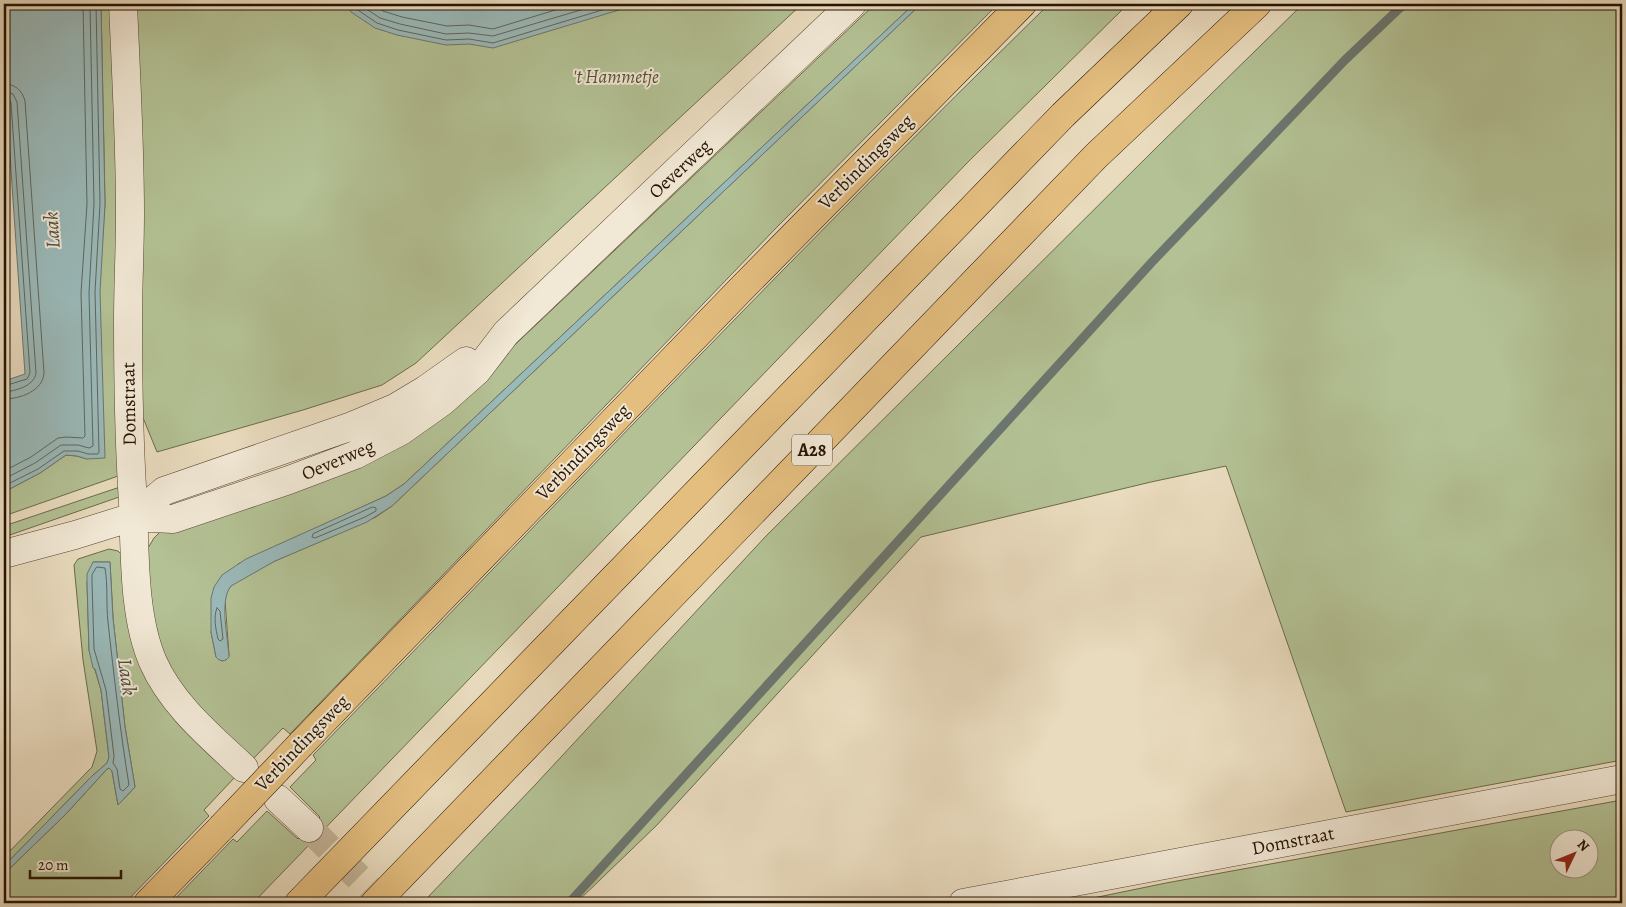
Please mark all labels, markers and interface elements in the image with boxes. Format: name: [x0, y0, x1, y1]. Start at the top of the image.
park label: 't Hammetje: [573, 64, 659, 90]
street label: Verbindingsweg: [812, 108, 920, 216]
street label: Oeverweg: [643, 133, 717, 205]
water label: Laak: [37, 210, 67, 249]
street label: Domstraat: [115, 362, 143, 446]
street label: Verbindingsweg: [529, 398, 636, 507]
street label: Oeverweg: [298, 433, 379, 487]
road number: A28: [792, 434, 832, 466]
water label: Laak: [111, 657, 143, 697]
street label: Verbindingsweg: [248, 689, 355, 798]
street label: Domstraat: [1249, 820, 1337, 862]
north arrow: [1548, 830, 1598, 880]
text: N: [1573, 835, 1594, 856]
scale bar: [30, 847, 121, 879]
text: 20 m: [38, 855, 69, 875]

